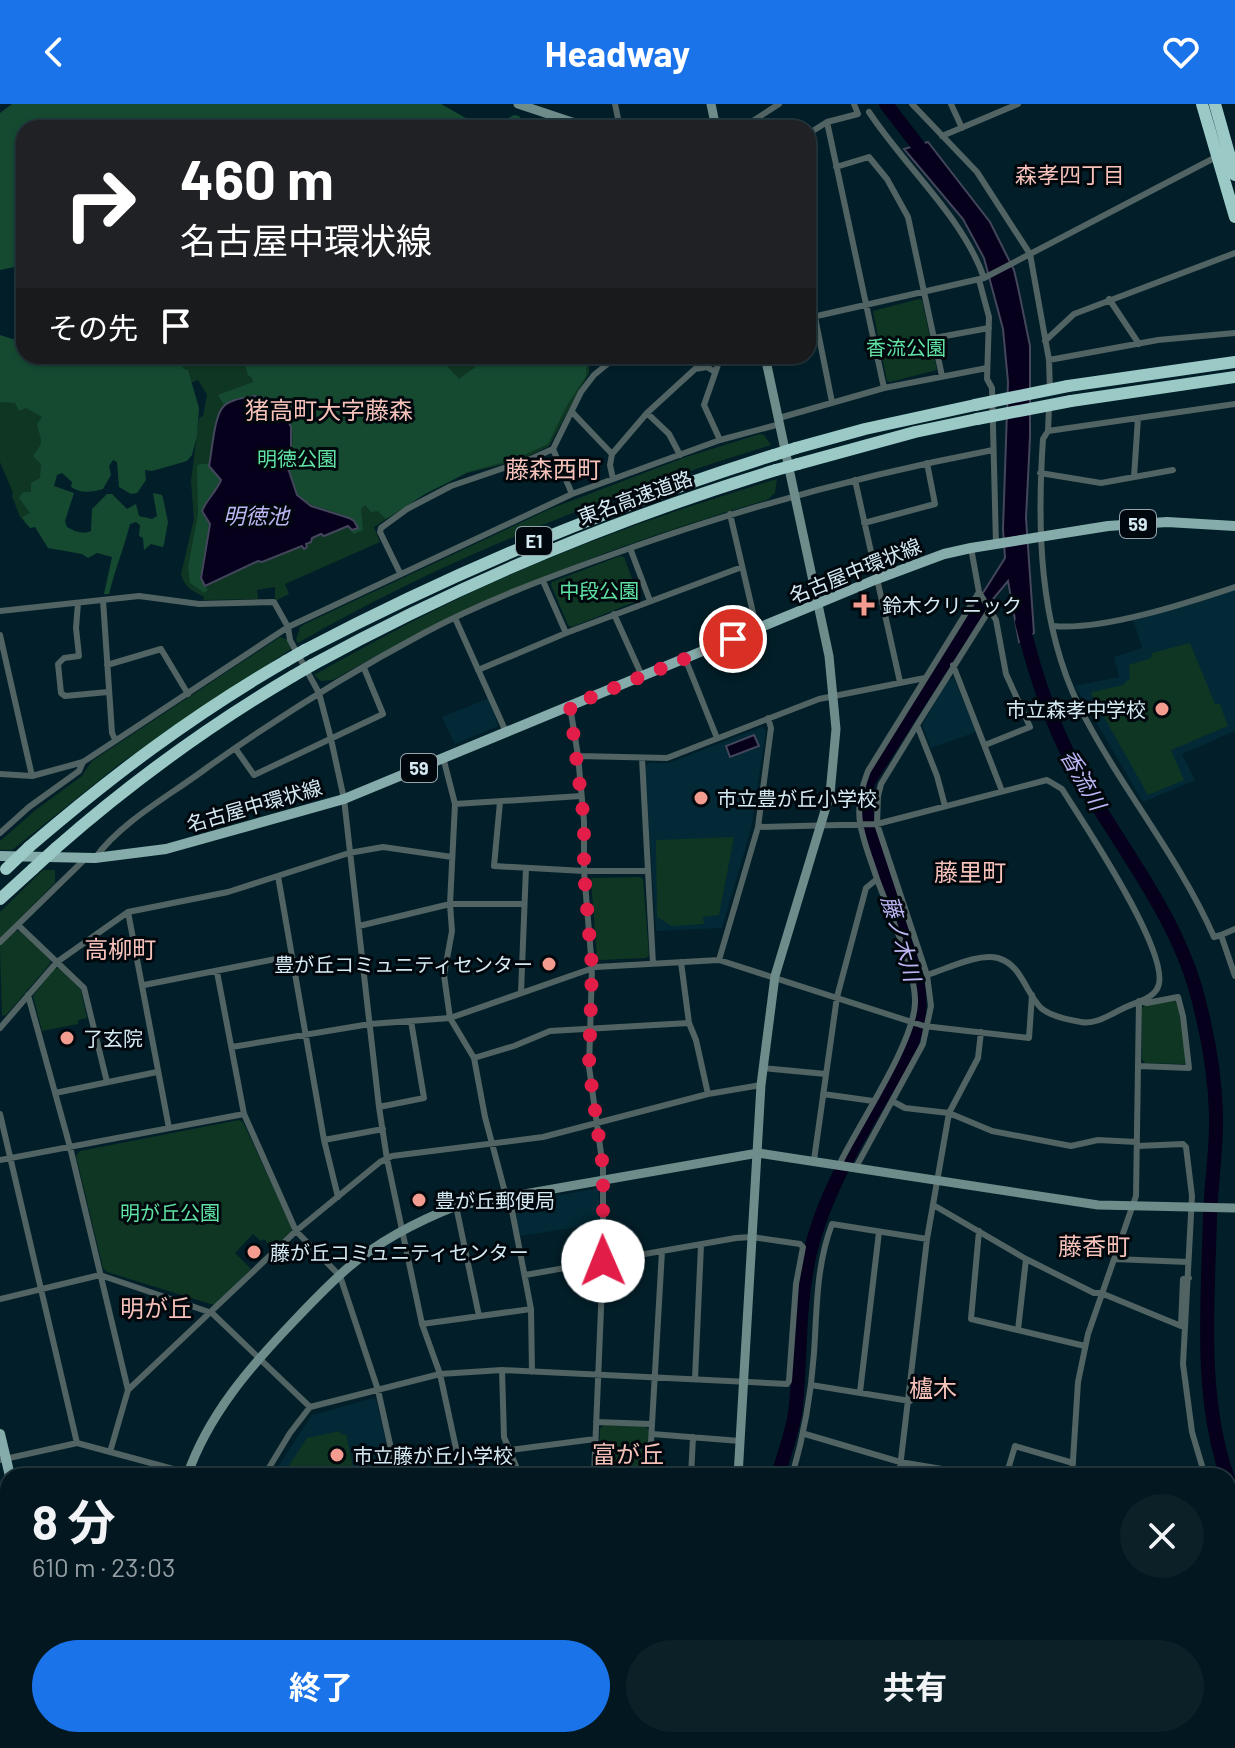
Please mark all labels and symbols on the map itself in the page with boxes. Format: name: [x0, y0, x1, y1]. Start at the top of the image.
district label: 森孝四丁目: [1015, 161, 1125, 187]
park label: 香流公園: [866, 335, 946, 359]
district label: 猪高町大字藤森: [245, 395, 413, 424]
park label: 明徳公園: [257, 446, 337, 470]
district label: 藤森西町: [505, 454, 601, 483]
street label: 東名高速道路: [575, 465, 695, 529]
water label: 明徳池: [223, 502, 291, 528]
road number: 59: [1120, 510, 1156, 538]
road number: E1: [516, 527, 552, 555]
street label: 名古屋中環状線: [786, 533, 924, 607]
park label: 中段公園: [559, 578, 639, 602]
place label: 鈴木クリニック: [882, 593, 1022, 617]
marker: 鈴木クリニック: [853, 594, 875, 616]
pin: [699, 605, 767, 673]
place label: 市立森孝中学校: [1006, 697, 1146, 721]
marker: 市立森孝中学校: [1153, 700, 1171, 718]
water label: 香流川: [1056, 744, 1113, 816]
road number: 59: [401, 754, 437, 782]
street label: 名古屋中環状線: [183, 774, 325, 836]
place label: 市立豊が丘小学校: [717, 786, 877, 810]
marker: 市立豊が丘小学校: [692, 789, 710, 807]
district label: 藤里町: [934, 857, 1006, 886]
water label: 藤ノ木川: [877, 892, 927, 986]
district label: 高柳町: [84, 934, 156, 963]
place label: 豊が丘コミュニティセンター: [274, 952, 533, 976]
marker: 豊が丘コミュニティセンター: [540, 955, 558, 973]
place label: 了玄院: [83, 1026, 143, 1050]
marker: 了玄院: [58, 1029, 76, 1047]
place label: 豊が丘郵便局: [435, 1188, 555, 1212]
marker: 豊が丘郵便局: [410, 1191, 428, 1209]
park label: 明が丘公園: [120, 1200, 220, 1224]
position arrow: [561, 1219, 645, 1303]
district label: 藤香町: [1058, 1231, 1130, 1260]
place label: 藤が丘コミュニティセンター: [270, 1240, 529, 1264]
marker: 藤が丘コミュニティセンター: [245, 1243, 263, 1261]
district label: 明が丘: [120, 1293, 192, 1322]
district label: 櫨木: [909, 1373, 957, 1402]
district label: 富が丘: [592, 1439, 664, 1468]
place label: 市立藤が丘小学校: [353, 1443, 513, 1467]
marker: 市立藤が丘小学校: [328, 1446, 346, 1464]

